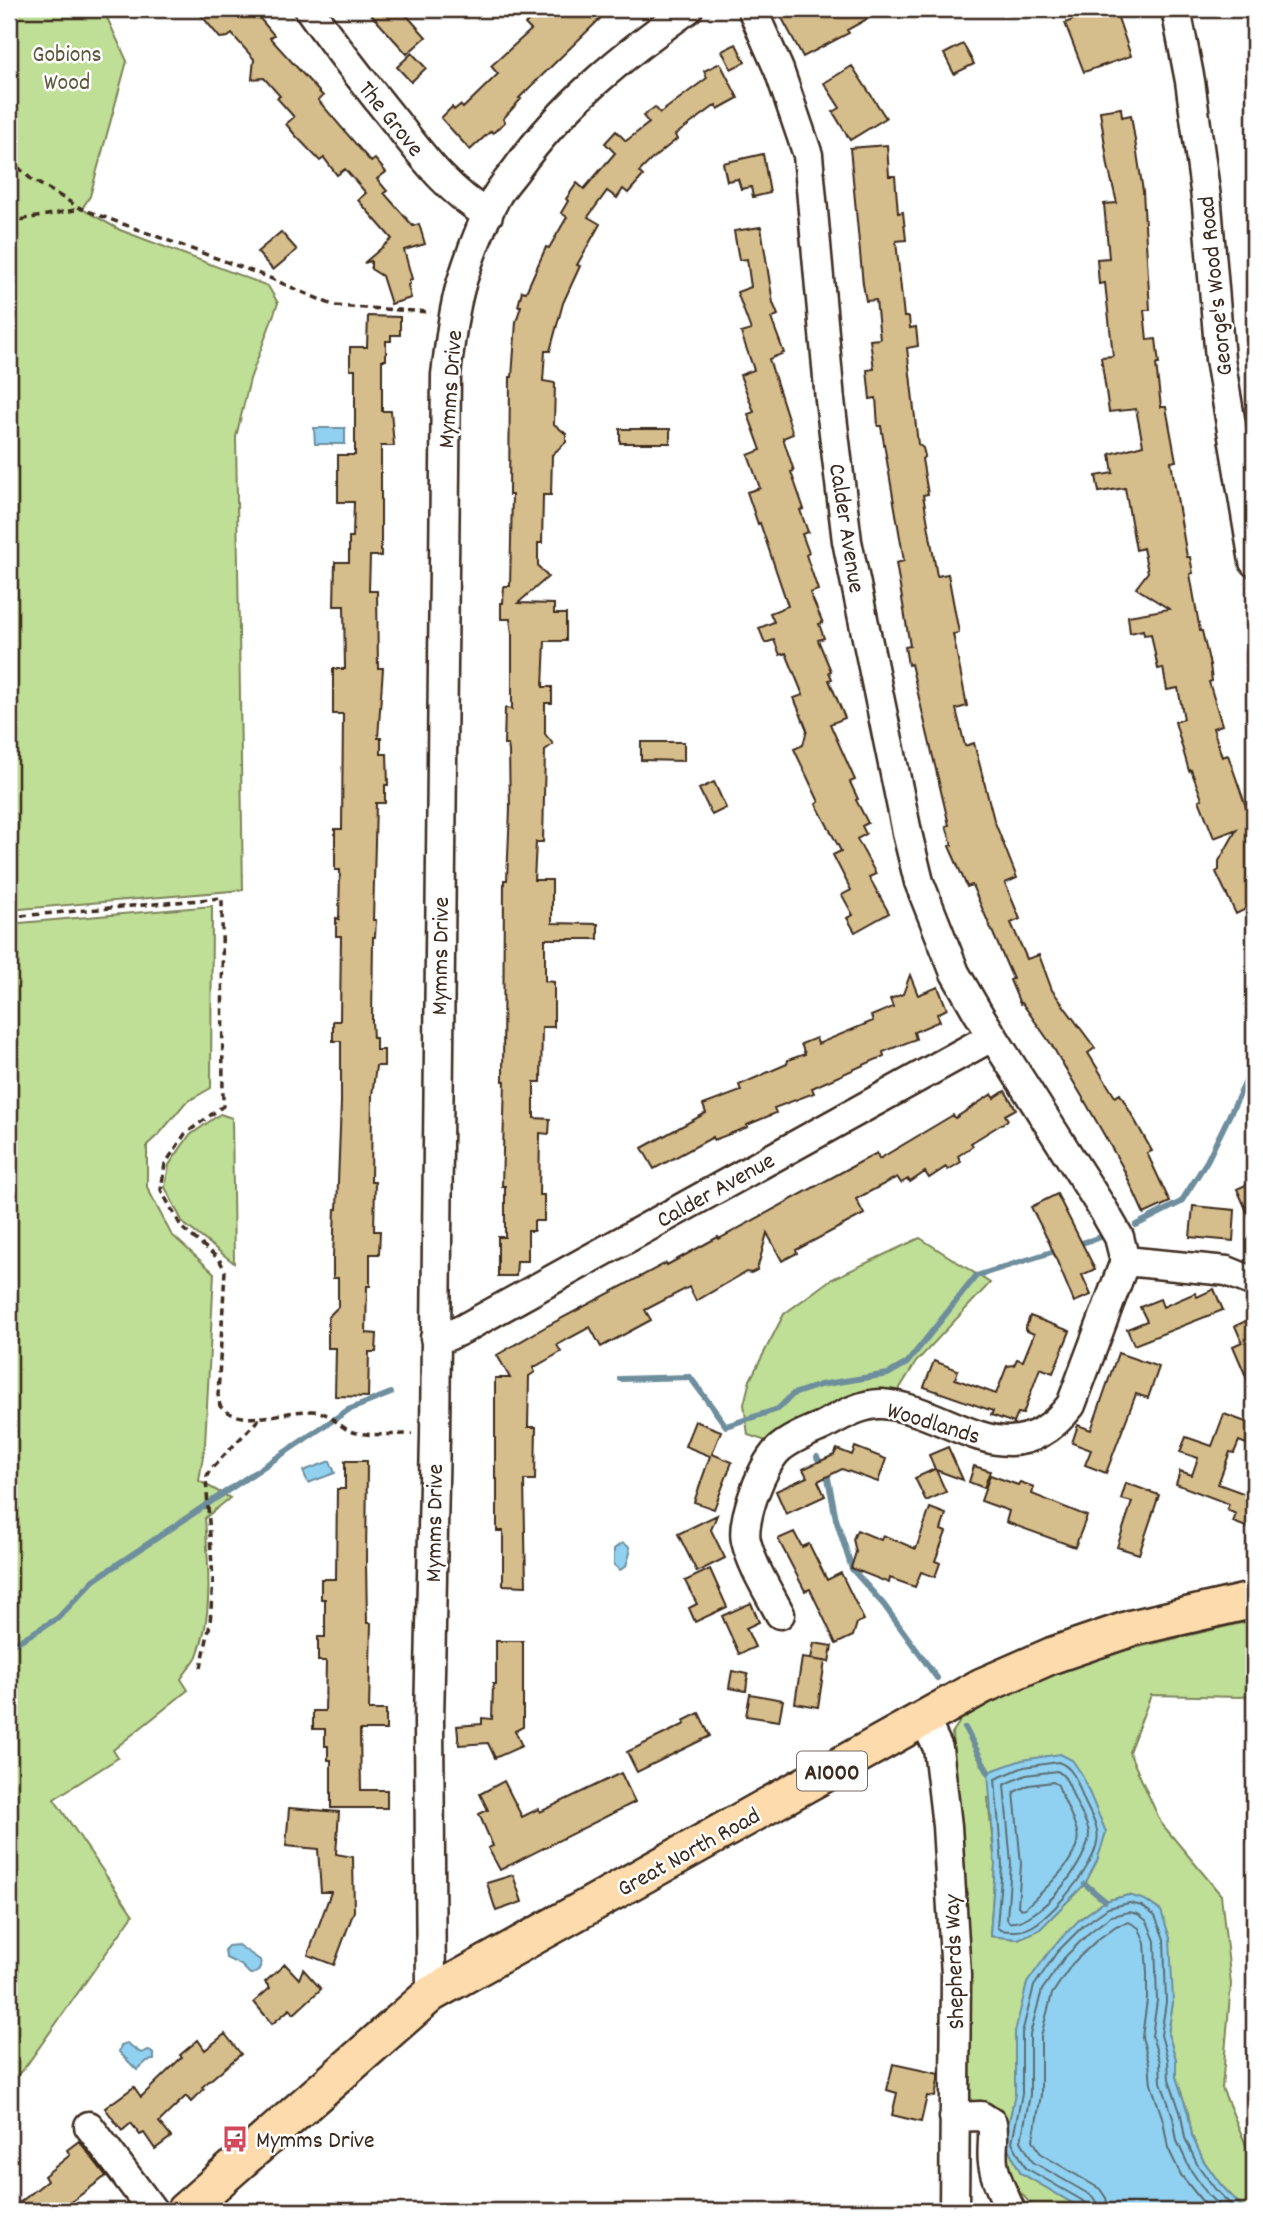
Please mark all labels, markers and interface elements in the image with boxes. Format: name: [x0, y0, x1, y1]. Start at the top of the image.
park label: Gobions Wood: [32, 39, 102, 101]
street label: The Grove: [348, 75, 431, 165]
street label: George's Wood Road: [1191, 194, 1243, 377]
street label: Mymms Drive: [431, 329, 473, 450]
street label: Calder Avenue: [818, 461, 872, 596]
street label: Mymms Drive: [424, 896, 460, 1016]
street label: Calder Avenue: [651, 1145, 782, 1238]
street label: Woodlands: [882, 1395, 984, 1455]
street label: Mymms Drive: [418, 1463, 454, 1583]
road number: A1000: [797, 1752, 867, 1790]
street label: Great North Road: [612, 1800, 767, 1907]
street label: Shepherds Way: [937, 1892, 975, 2030]
bus stop icon: Mymms Drive: [220, 2124, 250, 2154]
place label: Mymms Drive: [256, 2125, 375, 2159]

